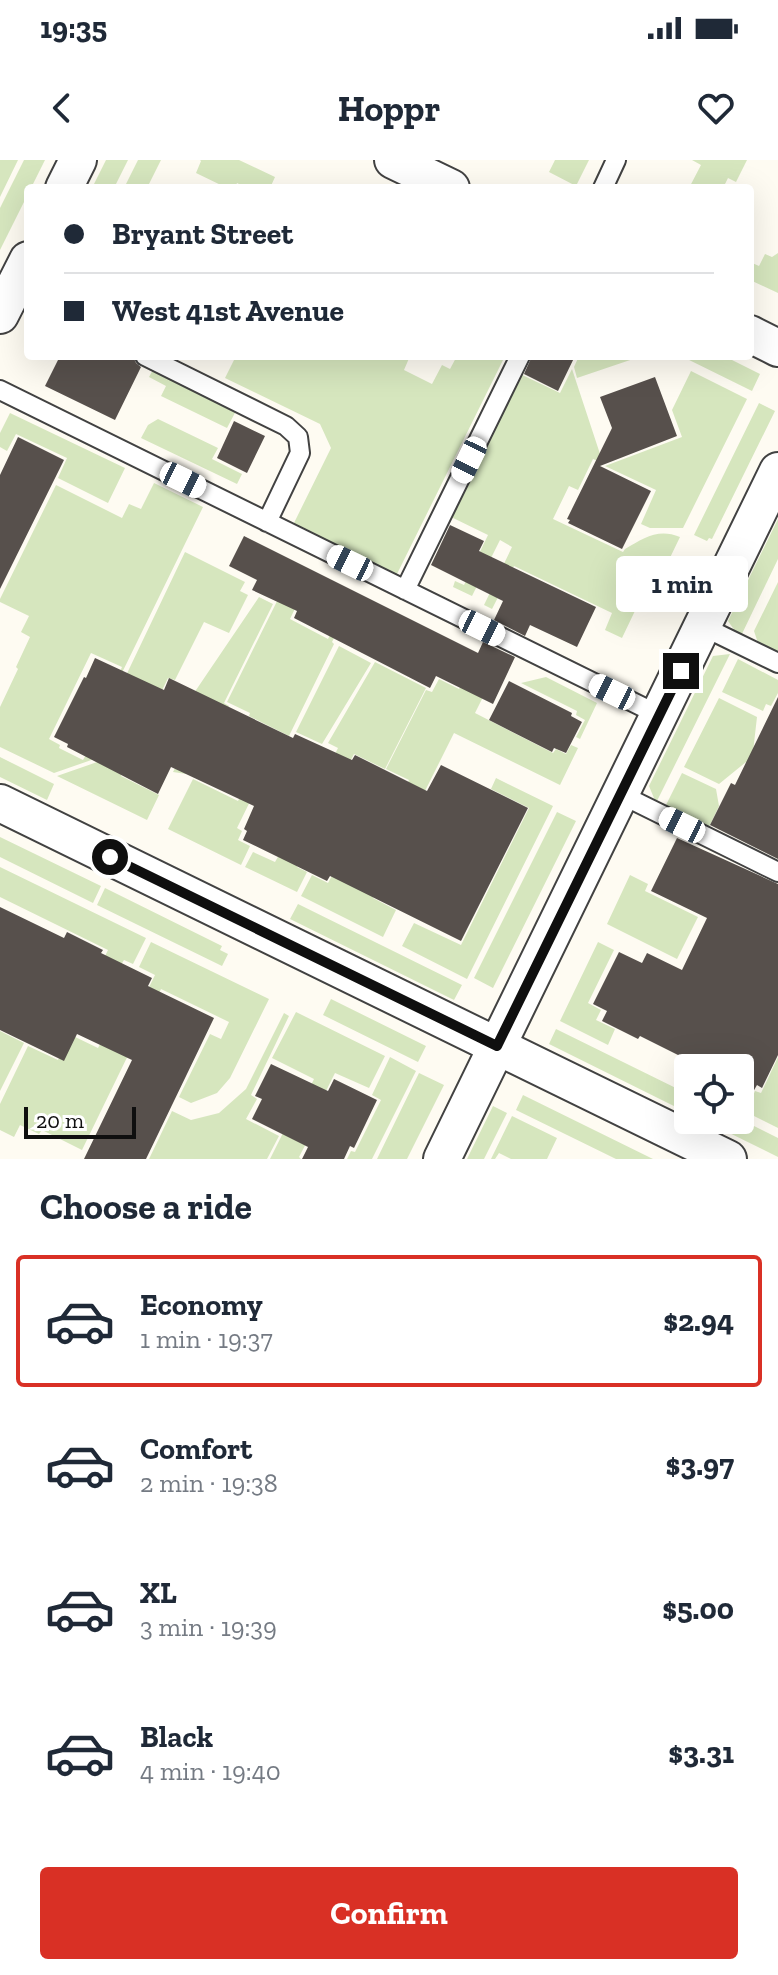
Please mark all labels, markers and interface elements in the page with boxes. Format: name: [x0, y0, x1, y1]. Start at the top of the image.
text: 19:35: [40, 10, 107, 46]
icon: back: [40, 86, 84, 130]
icon: heart: [694, 86, 738, 130]
text: Hoppr: [338, 87, 440, 130]
text: Bryant Street: [112, 216, 293, 252]
text: West 41st Avenue: [112, 293, 344, 329]
car: [448, 433, 490, 487]
car: [156, 459, 210, 501]
car: [323, 542, 377, 584]
callout: 1 min: [615, 555, 747, 611]
text: 1 min: [651, 568, 713, 600]
car: [455, 607, 509, 649]
route end: [663, 653, 699, 689]
car: [585, 671, 639, 713]
car: [655, 804, 709, 846]
route start: [92, 839, 128, 875]
map controls: [674, 1054, 754, 1134]
button: locate: [674, 1054, 754, 1134]
scale bar: [24, 1103, 136, 1139]
text: 20 m: [36, 1107, 84, 1134]
text: Choose a ride: [40, 1185, 252, 1228]
icon: car: [44, 1285, 116, 1357]
text: Economy: [140, 1287, 263, 1323]
text: $2.94: [663, 1303, 734, 1339]
text: 1 min · 19:37: [140, 1323, 273, 1355]
icon: car: [44, 1429, 116, 1501]
text: Comfort: [140, 1431, 252, 1467]
text: $3.97: [666, 1447, 734, 1483]
text: 2 min · 19:38: [140, 1467, 278, 1499]
icon: car: [44, 1573, 116, 1645]
text: XL: [140, 1575, 177, 1611]
text: $5.00: [662, 1591, 734, 1627]
text: 3 min · 19:39: [140, 1611, 277, 1643]
icon: car: [44, 1717, 116, 1789]
text: Black: [140, 1719, 213, 1755]
text: $3.31: [668, 1735, 734, 1771]
text: 4 min · 19:40: [140, 1755, 281, 1787]
button: Confirm: [40, 1867, 738, 1959]

